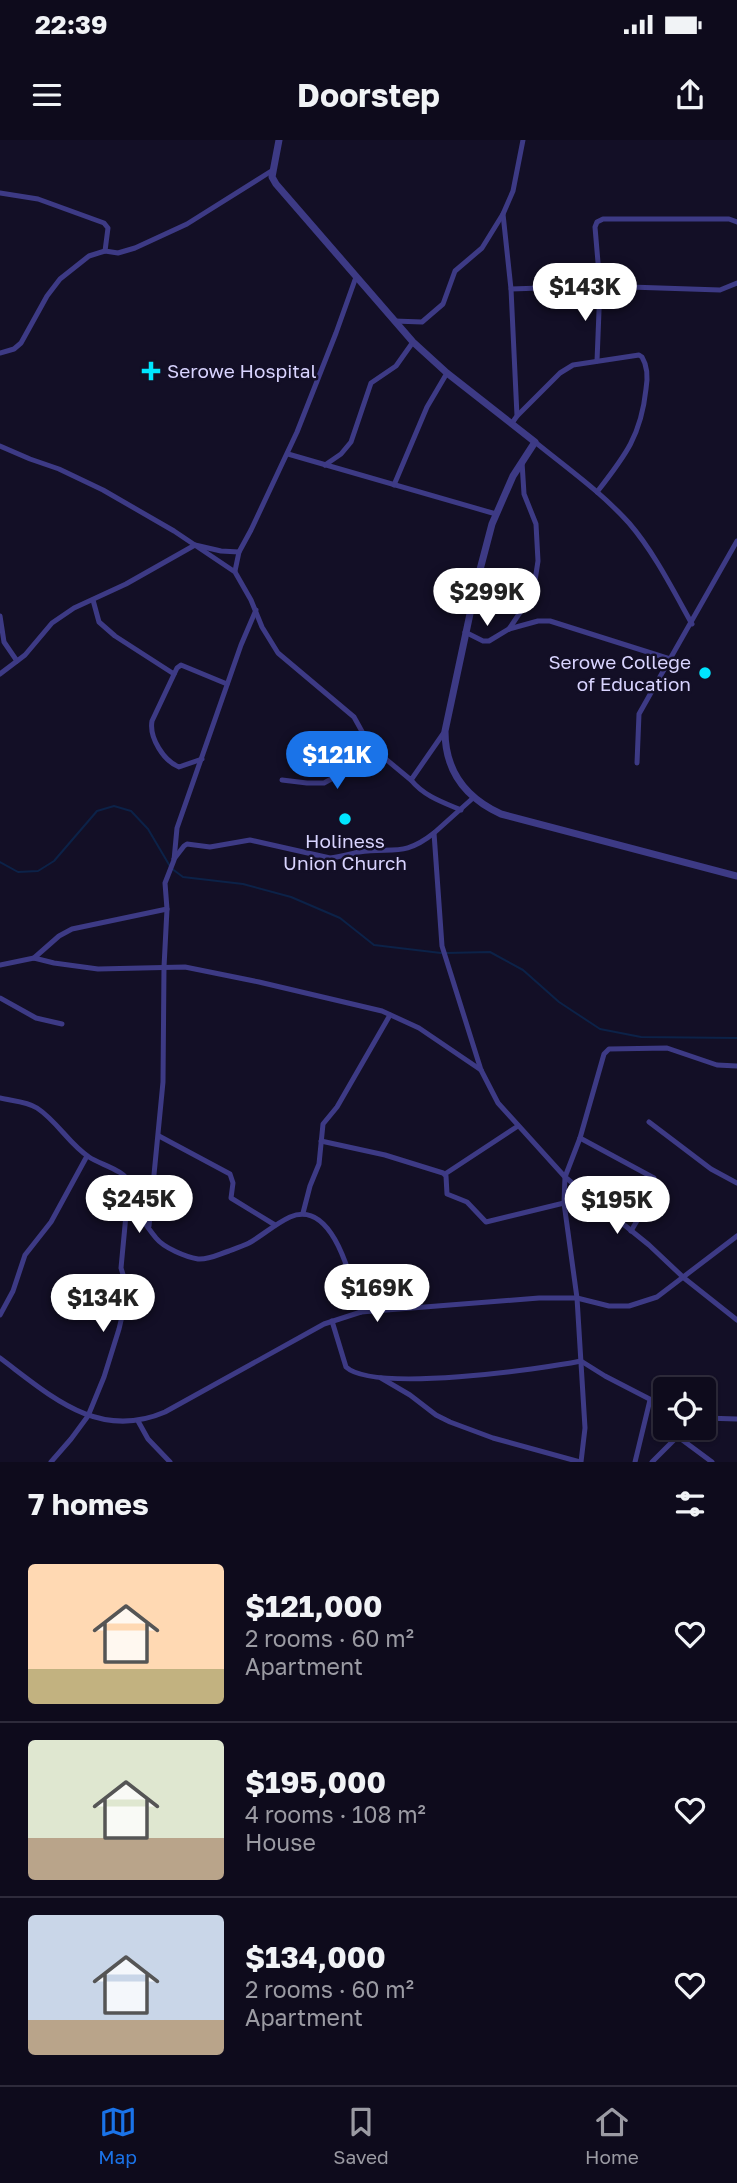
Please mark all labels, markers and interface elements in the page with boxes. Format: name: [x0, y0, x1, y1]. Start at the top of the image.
text: 22:39: [35, 9, 107, 40]
icon: menu: [28, 76, 66, 114]
text: Doorstep: [297, 76, 440, 114]
icon: share: [671, 76, 709, 114]
pin: $143K: [536, 264, 634, 323]
text: $143K: [549, 272, 621, 300]
place label: Serowe Hospital: [167, 359, 317, 382]
marker: Serowe Hospital: [141, 361, 161, 381]
pin: $299K: [438, 568, 536, 628]
text: $299K: [449, 577, 525, 605]
place label: Serowe College of Education: [548, 650, 691, 695]
marker: Serowe College of Education: [697, 665, 713, 681]
pin: $121K: [288, 732, 386, 791]
text: $121K: [302, 740, 372, 768]
marker: Holiness Union Church: [337, 811, 353, 827]
place label: Holiness Union Church: [283, 829, 407, 874]
pin: $245K: [90, 1176, 188, 1235]
pin: $195K: [568, 1176, 666, 1236]
text: $245K: [102, 1184, 176, 1212]
text: $195K: [581, 1185, 653, 1213]
pin: $169K: [328, 1264, 426, 1324]
text: $169K: [340, 1273, 414, 1301]
pin: $134K: [54, 1274, 152, 1334]
text: $134K: [67, 1283, 139, 1311]
map controls: [653, 1377, 716, 1440]
button: locate: [653, 1377, 716, 1440]
icon: filters: [671, 1485, 709, 1523]
text: 7 homes: [28, 1486, 149, 1522]
text: $121,000: [245, 1588, 382, 1624]
icon: home: [84, 1592, 168, 1676]
icon: heart: [671, 1615, 709, 1653]
text: 2 rooms · 60 m²: [245, 1624, 414, 1652]
text: Apartment: [245, 1652, 363, 1680]
text: $195,000: [245, 1764, 386, 1800]
icon: home: [84, 1768, 168, 1852]
icon: heart: [671, 1791, 709, 1829]
text: 4 rooms · 108 m²: [245, 1800, 426, 1828]
text: House: [245, 1828, 316, 1856]
text: $134,000: [245, 1939, 386, 1975]
icon: home: [84, 1943, 168, 2027]
icon: heart: [671, 1966, 709, 2004]
text: 2 rooms · 60 m²: [245, 1975, 414, 2003]
text: Apartment: [245, 2003, 363, 2031]
tab: Map: [98, 2103, 137, 2168]
tab: Saved: [333, 2103, 389, 2168]
tab: Home: [585, 2103, 639, 2168]

